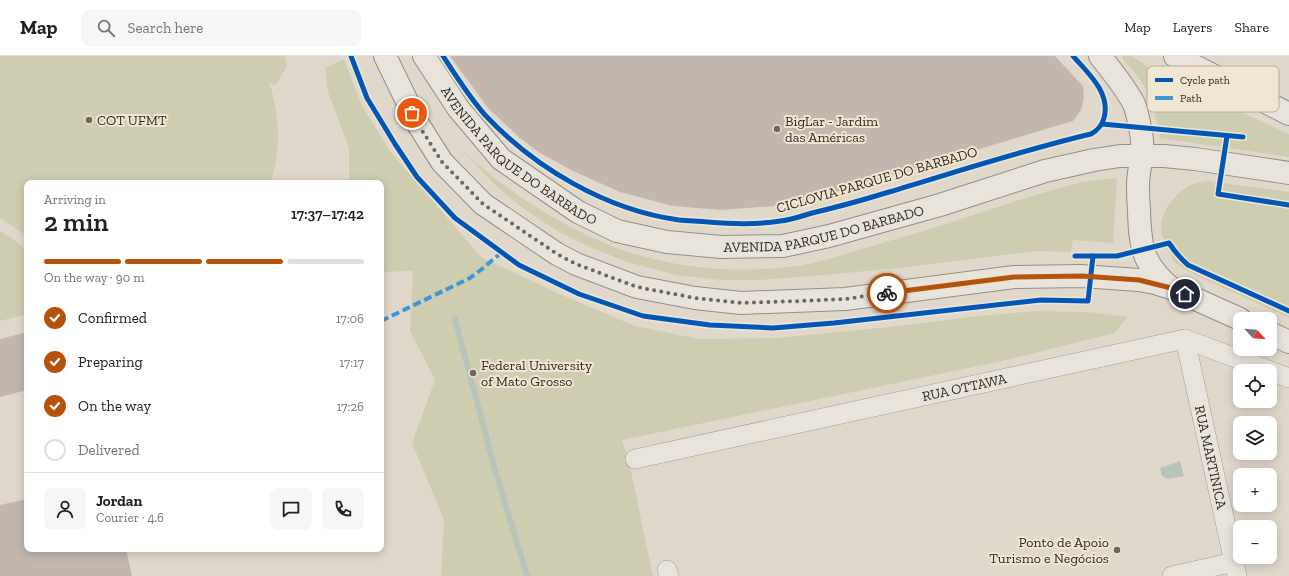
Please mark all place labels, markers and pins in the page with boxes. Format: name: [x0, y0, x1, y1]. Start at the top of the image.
pin: [395, 96, 429, 130]
place label: COT UFMT: [97, 112, 167, 129]
place label: BigLar - Jardim das Américas: [785, 113, 878, 146]
marker: COT UFMT: [84, 115, 94, 125]
marker: BigLar - Jardim das Américas: [772, 124, 782, 134]
pin: [1168, 277, 1202, 311]
place label: Federal University of Mato Grosso: [481, 357, 593, 390]
marker: Federal University of Mato Grosso: [468, 368, 478, 378]
place label: Ponto de Apoio Turismo e Negócios: [989, 534, 1109, 567]
marker: Ponto de Apoio Turismo e Negócios: [1112, 545, 1122, 555]

